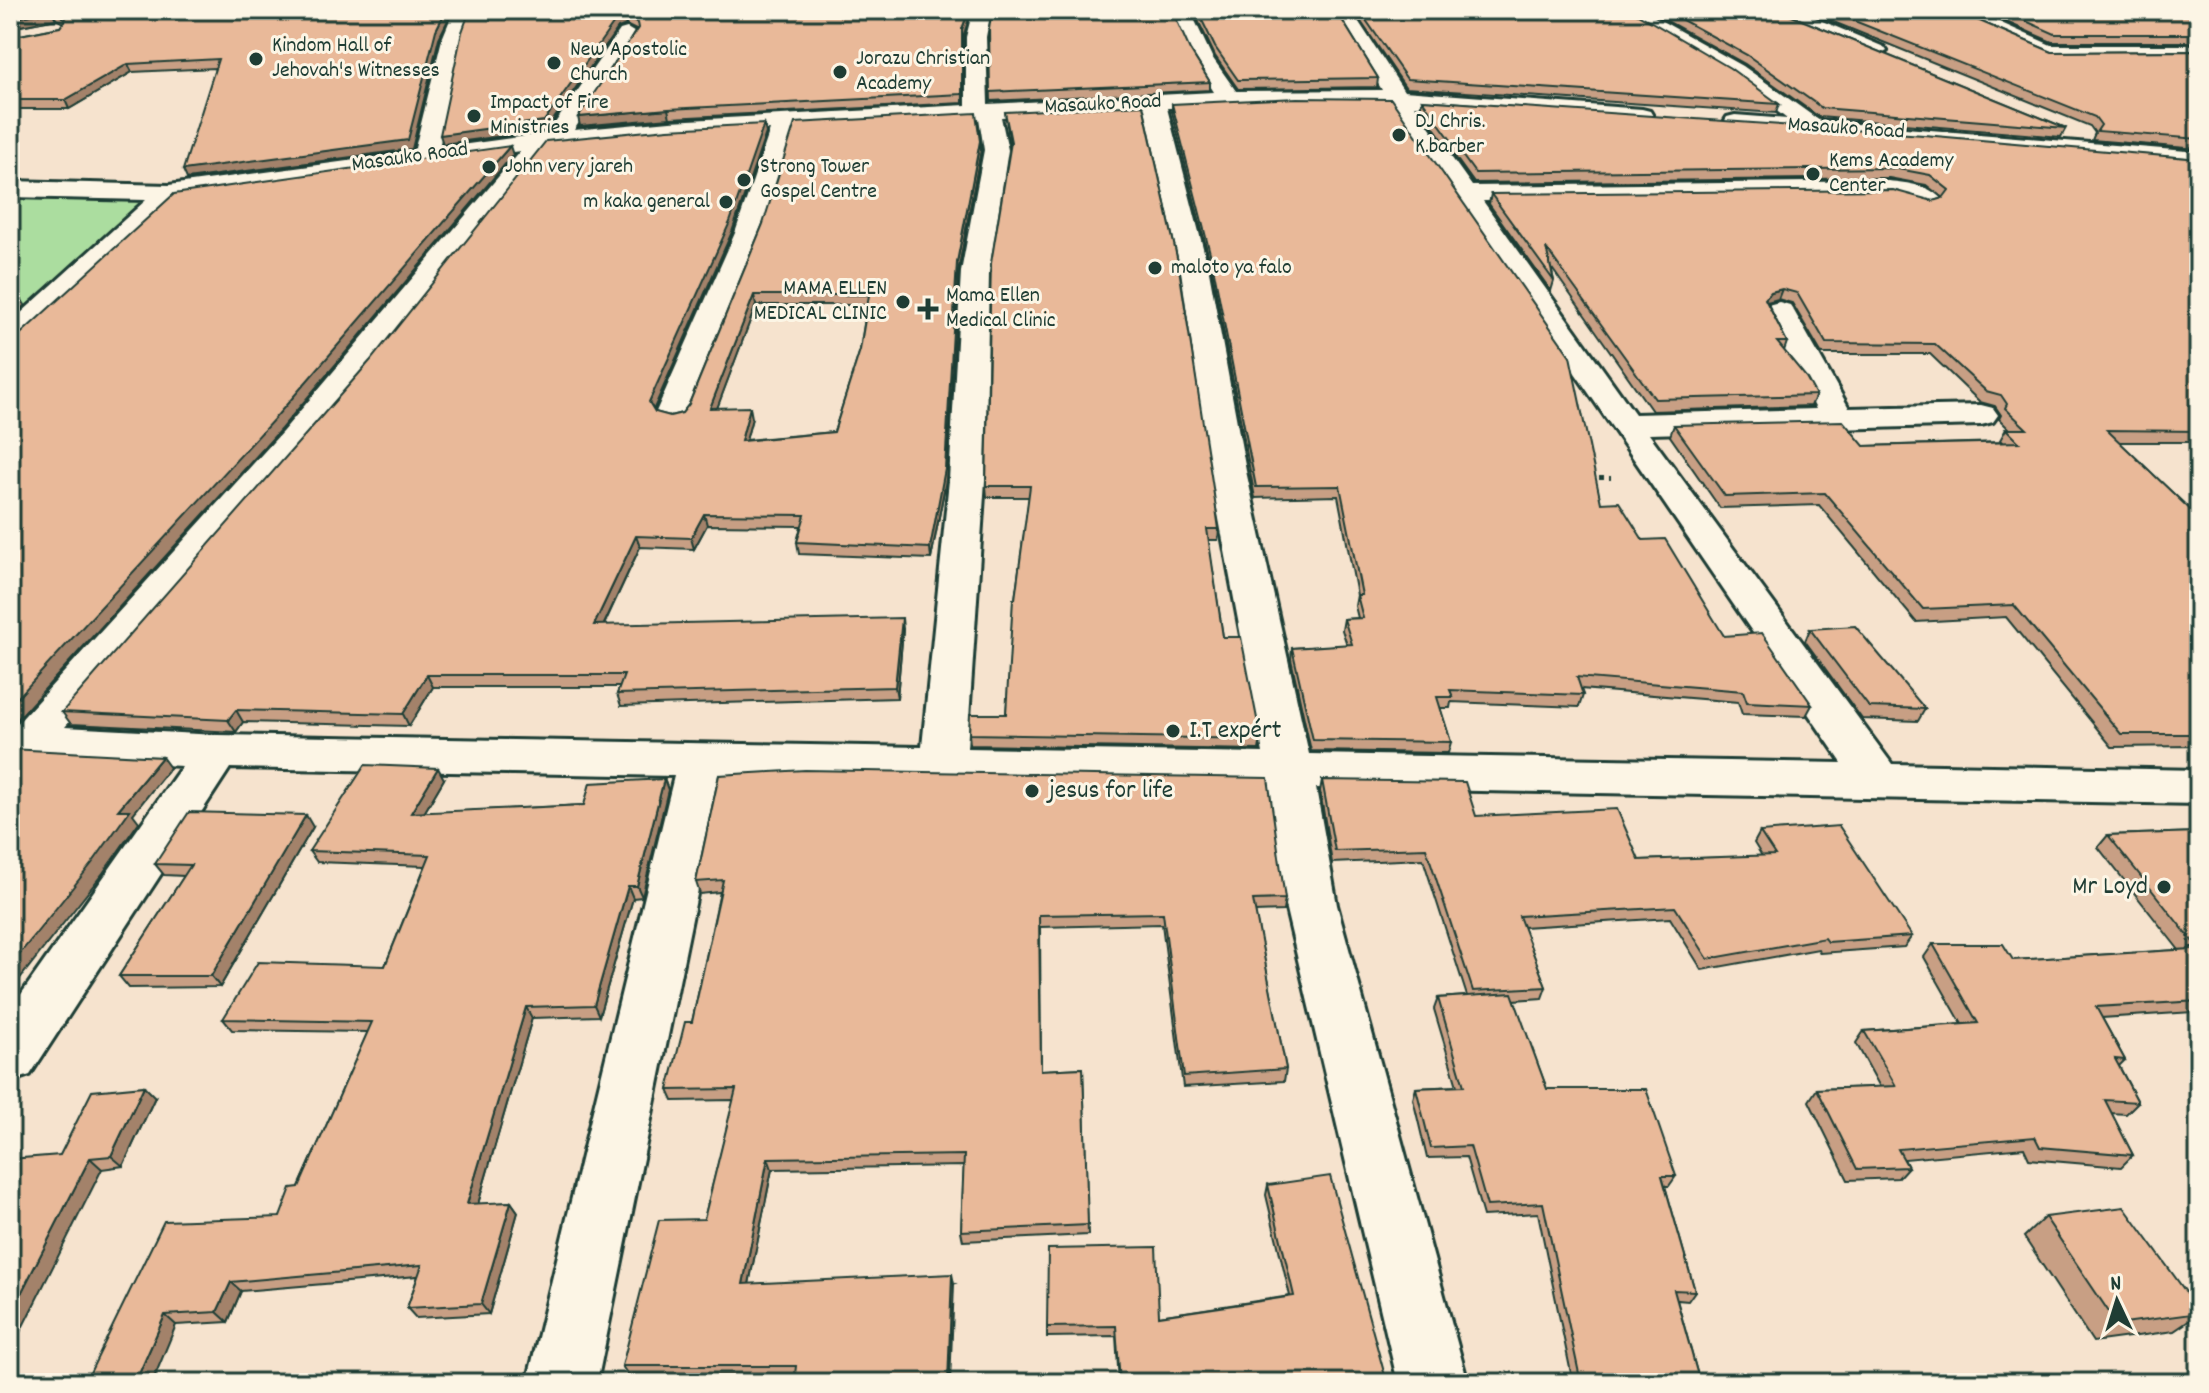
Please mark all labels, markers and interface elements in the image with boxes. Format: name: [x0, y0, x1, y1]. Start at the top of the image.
place label: Kindom Hall of Jehovah's Witnesses: [272, 31, 440, 87]
place label: New Apostolic Church: [570, 35, 687, 91]
place label: Jorazu Christian Academy: [856, 44, 990, 100]
marker: Kindom Hall of Jehovah's Witnesses: [247, 50, 265, 68]
marker: New Apostolic Church: [545, 54, 563, 72]
marker: Jorazu Christian Academy: [831, 63, 849, 81]
street label: Masauko Road: [1044, 86, 1162, 124]
place label: Impact of Fire Ministries: [490, 88, 609, 144]
marker: Impact of Fire Ministries: [465, 107, 483, 125]
place label: DJ Chris. K.barber: [1415, 107, 1485, 163]
street label: Masauko Road: [1786, 109, 1906, 149]
marker: DJ Chris. K.barber: [1390, 126, 1408, 144]
street label: Masauko Road: [350, 134, 470, 182]
place label: Kems Academy Center: [1829, 146, 1955, 202]
place label: John very jareh: [505, 152, 633, 183]
place label: Strong Tower Gospel Centre: [760, 152, 877, 208]
marker: John very jareh: [480, 158, 498, 176]
marker: Kems Academy Center: [1804, 165, 1822, 183]
marker: Strong Tower Gospel Centre: [735, 171, 753, 189]
place label: m kaka general: [583, 187, 710, 218]
marker: m kaka general: [717, 193, 735, 211]
place label: maloto ya falo: [1171, 253, 1292, 284]
marker: maloto ya falo: [1146, 259, 1164, 277]
place label: MAMA ELLEN MEDICAL CLINIC: [754, 274, 887, 330]
place label: Mama Ellen Medical Clinic: [946, 281, 1056, 337]
marker: MAMA ELLEN MEDICAL CLINIC: [894, 293, 912, 311]
marker: Mama Ellen Medical Clinic: [917, 298, 939, 320]
place label: I.T expért: [1189, 713, 1282, 750]
marker: I.T expért: [1164, 722, 1182, 740]
place label: jesus for life: [1046, 773, 1173, 810]
marker: jesus for life: [1023, 782, 1041, 800]
place label: Mr Loyd: [2072, 869, 2148, 906]
marker: Mr Loyd: [2155, 878, 2173, 896]
north arrow: [2077, 1261, 2157, 1341]
text: N: [2109, 1269, 2122, 1300]

